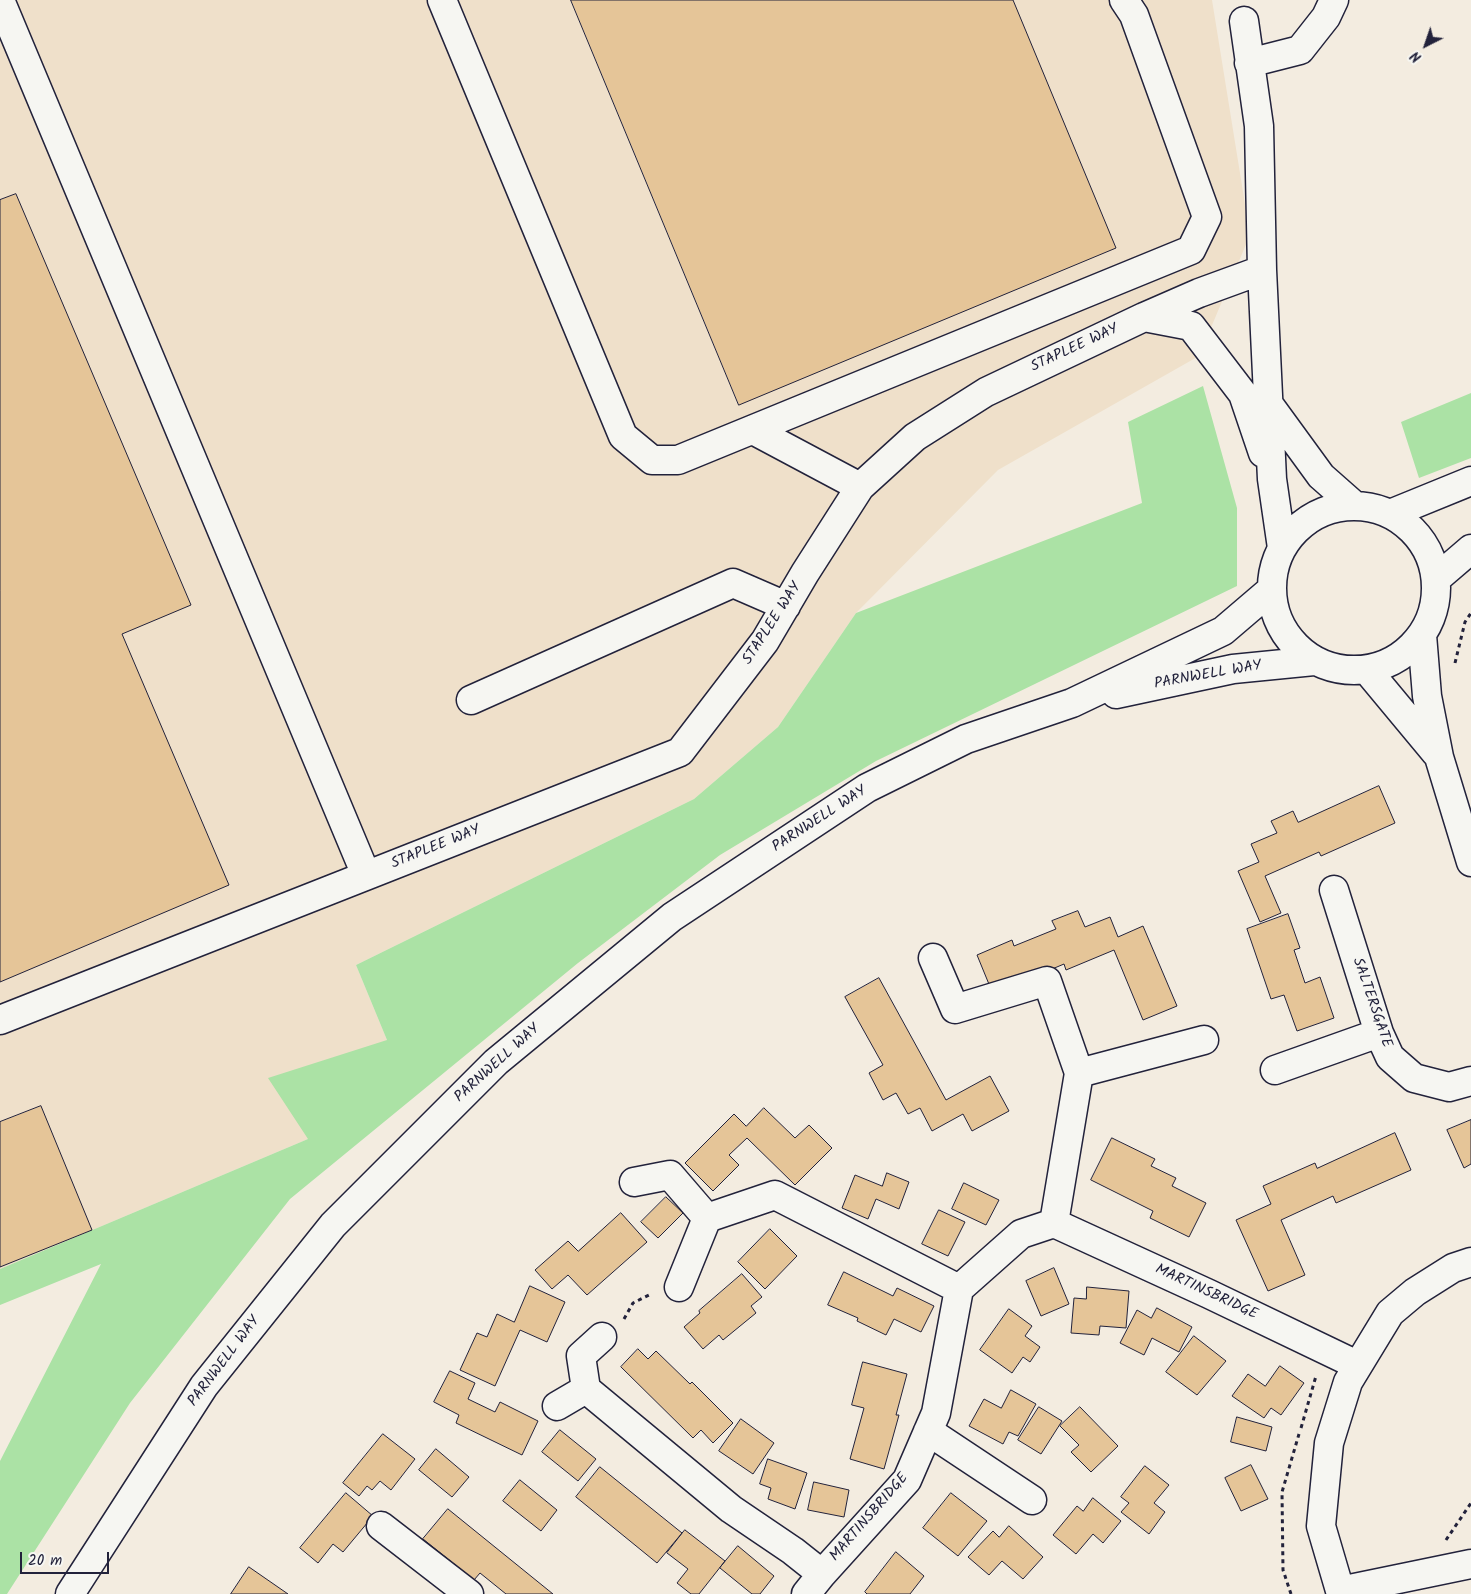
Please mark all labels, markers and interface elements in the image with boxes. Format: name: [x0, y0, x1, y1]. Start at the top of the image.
north arrow: [1401, 20, 1451, 70]
text: N: [1406, 45, 1427, 68]
street label: STAPLEE WAY: [1028, 321, 1122, 377]
street label: STAPLEE WAY: [740, 579, 806, 669]
street label: PARNWELL WAY: [1153, 658, 1263, 694]
street label: PARNWELL WAY: [770, 783, 870, 857]
street label: STAPLEE WAY: [389, 822, 483, 874]
street label: SALTERSGATE: [1347, 956, 1395, 1050]
street label: PARNWELL WAY: [452, 1021, 544, 1107]
street label: MARTINSBRIDGE: [1152, 1261, 1260, 1325]
street label: PARNWELL WAY: [185, 1313, 265, 1411]
street label: MARTINSBRIDGE: [827, 1470, 913, 1566]
scale bar: [22, 1542, 111, 1574]
text: 20 m: [28, 1549, 62, 1573]

